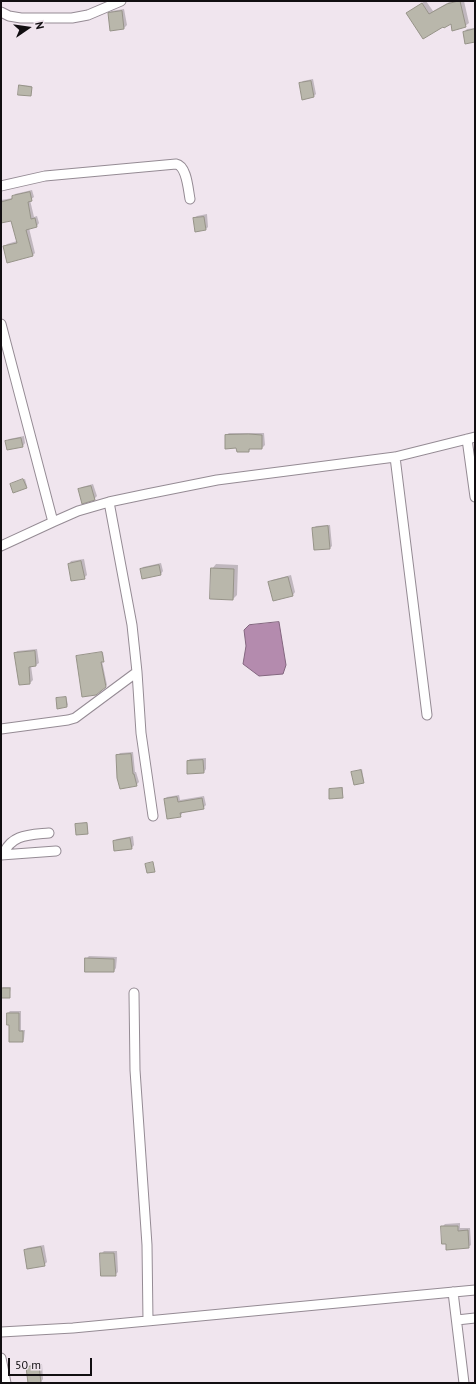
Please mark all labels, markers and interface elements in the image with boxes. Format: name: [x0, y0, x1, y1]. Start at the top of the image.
north arrow: [8, 8, 48, 48]
text: N: [32, 20, 47, 30]
scale bar: [10, 1350, 94, 1376]
text: 50 m: [15, 1357, 41, 1372]

